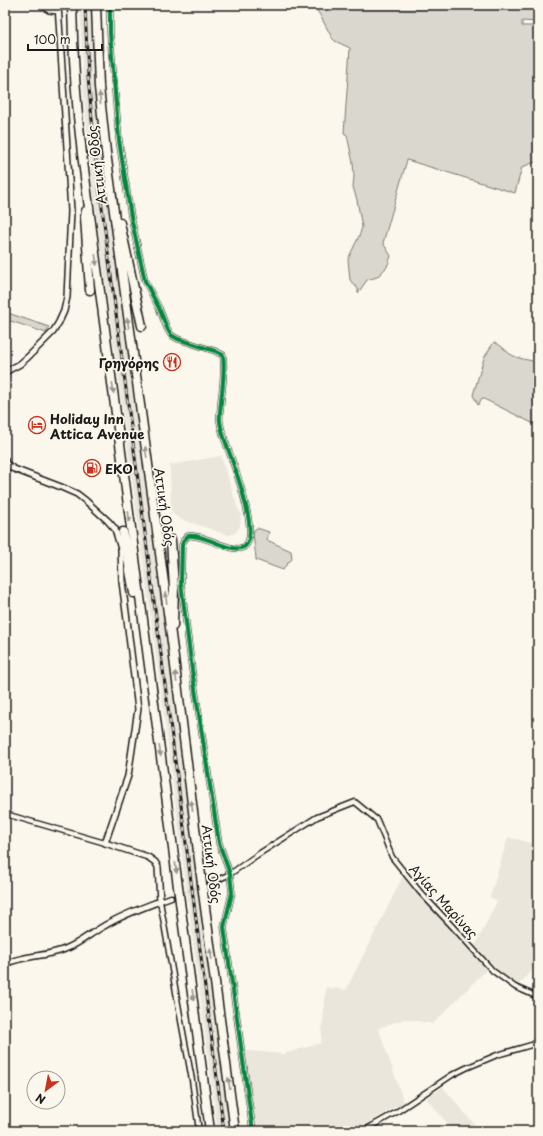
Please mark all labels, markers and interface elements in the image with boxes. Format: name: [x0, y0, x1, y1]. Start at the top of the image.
scale bar: [28, 26, 102, 52]
text: 100 m: [34, 30, 71, 48]
one-way arrow: [97, 92, 103, 104]
street label: Αττική Οδός: [82, 124, 110, 206]
one-way arrow: [93, 254, 99, 266]
one-way arrow: [125, 317, 131, 329]
restaurant icon: Γρηγόρης: [162, 352, 182, 372]
place label: Γρηγόρης: [99, 353, 159, 372]
one-way arrow: [110, 382, 116, 394]
place label: Holiday Inn Attica Avenue: [49, 409, 144, 443]
hotel icon: Holiday Inn Attica Avenue: [27, 415, 47, 435]
one-way arrow: [143, 446, 149, 458]
fuel station icon: EKO: [82, 458, 102, 478]
place label: EKO: [105, 459, 133, 478]
street label: Αττική Οδός: [150, 466, 180, 548]
one-way arrow: [126, 511, 132, 523]
one-way arrow: [163, 592, 169, 604]
one-way arrow: [173, 671, 179, 683]
one-way arrow: [157, 745, 163, 757]
one-way arrow: [189, 800, 195, 812]
street label: Αττική Οδός: [198, 823, 226, 905]
street label: Αγίας Μαρίνας: [405, 859, 483, 943]
one-way arrow: [172, 862, 179, 874]
one-way arrow: [208, 948, 214, 960]
one-way arrow: [189, 989, 196, 1002]
north arrow: [26, 1070, 66, 1110]
one-way arrow: [226, 1077, 232, 1089]
text: N: [32, 1089, 49, 1108]

